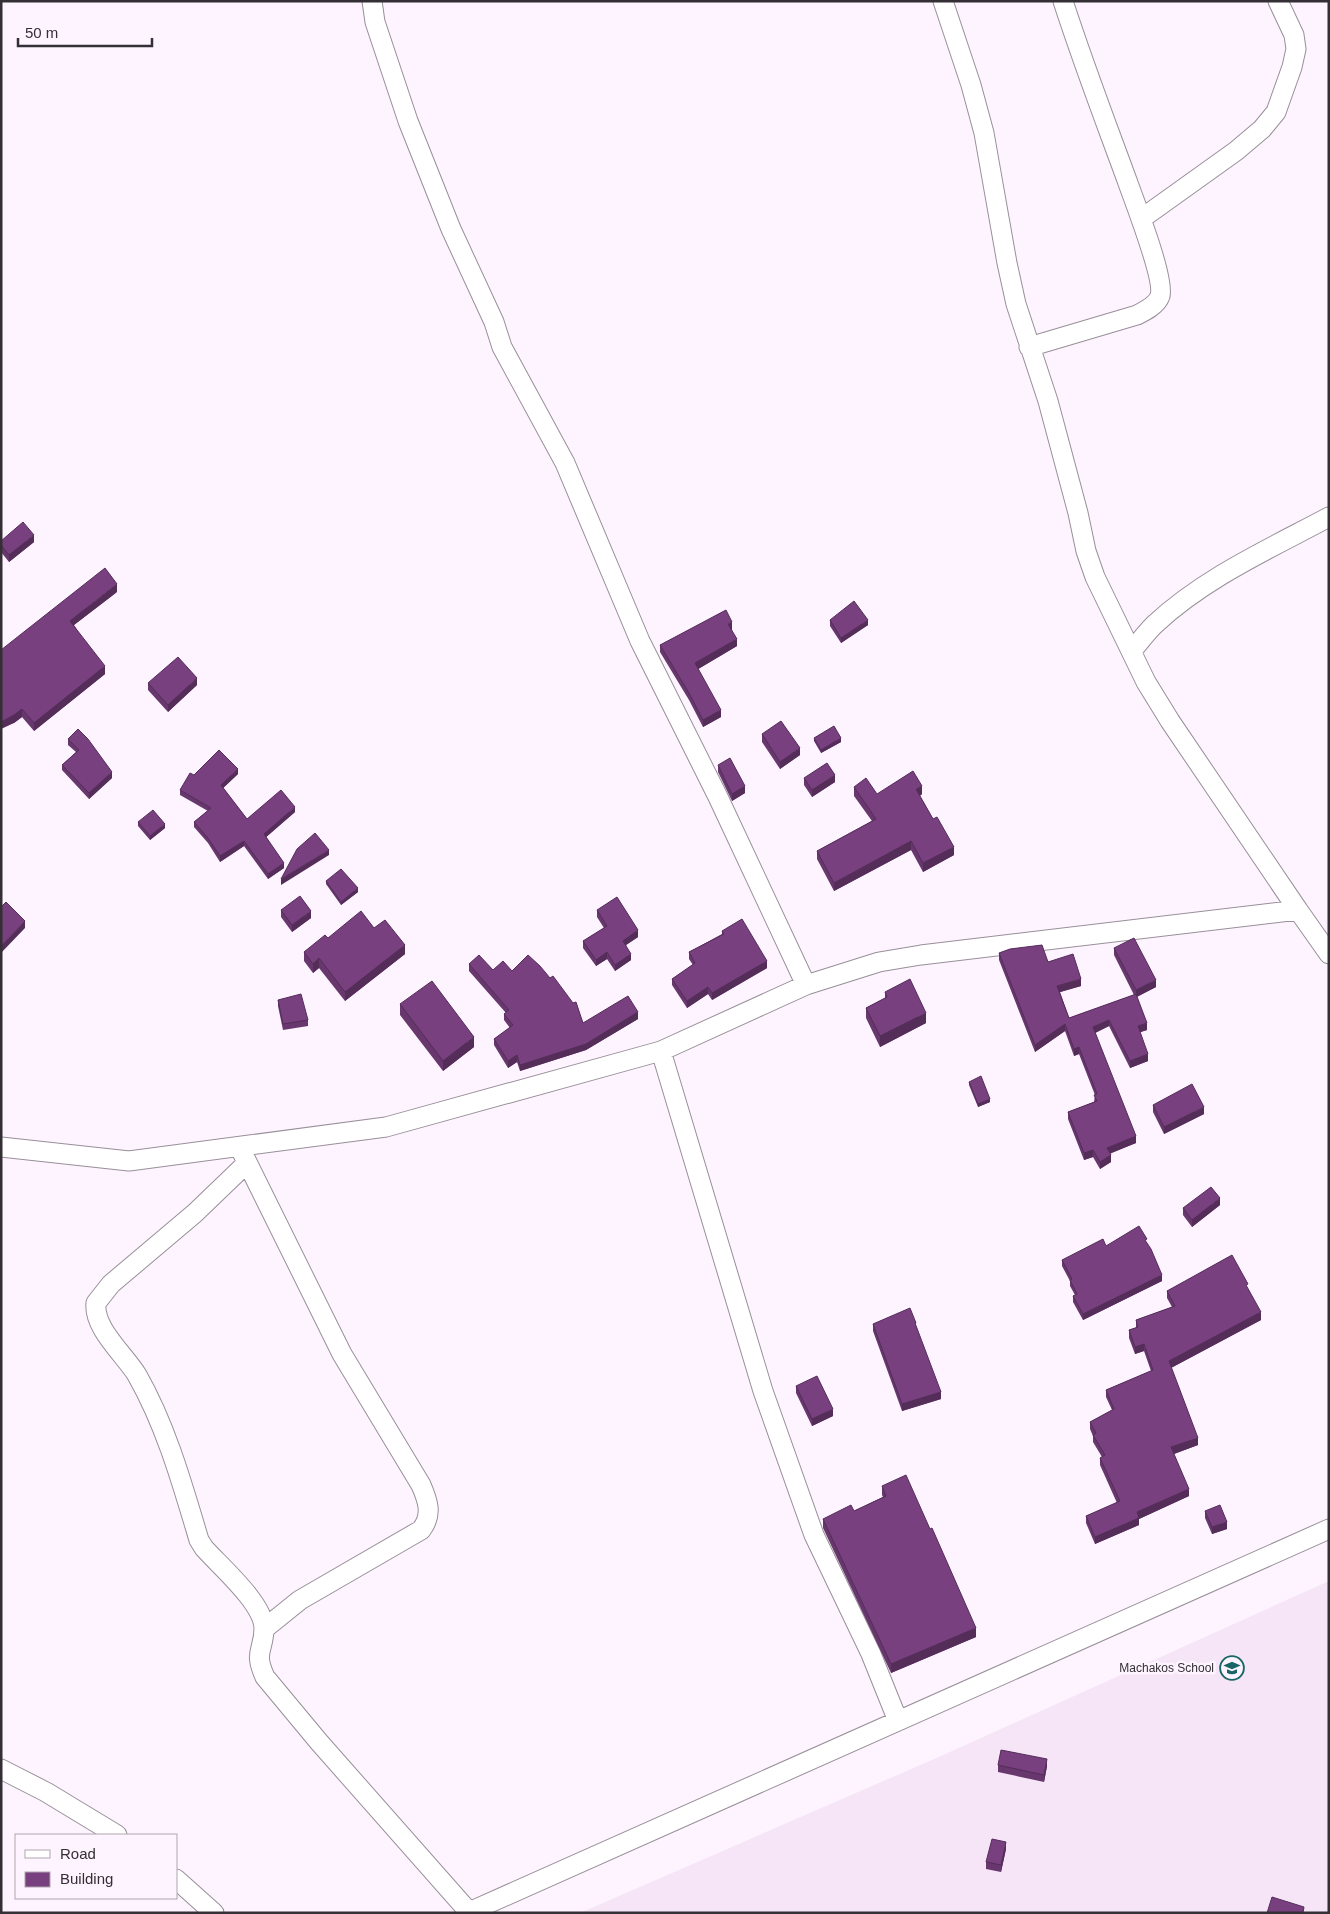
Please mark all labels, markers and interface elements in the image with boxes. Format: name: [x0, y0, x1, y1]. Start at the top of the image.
scale bar: [18, 15, 151, 47]
text: 50 m: [25, 24, 58, 41]
school or university icon: Machakos School: [1219, 1655, 1245, 1681]
place label: Machakos School: [1119, 1661, 1214, 1675]
legend: [15, 1834, 178, 1899]
text: Road: [60, 1845, 96, 1862]
text: Building: [60, 1870, 113, 1887]

